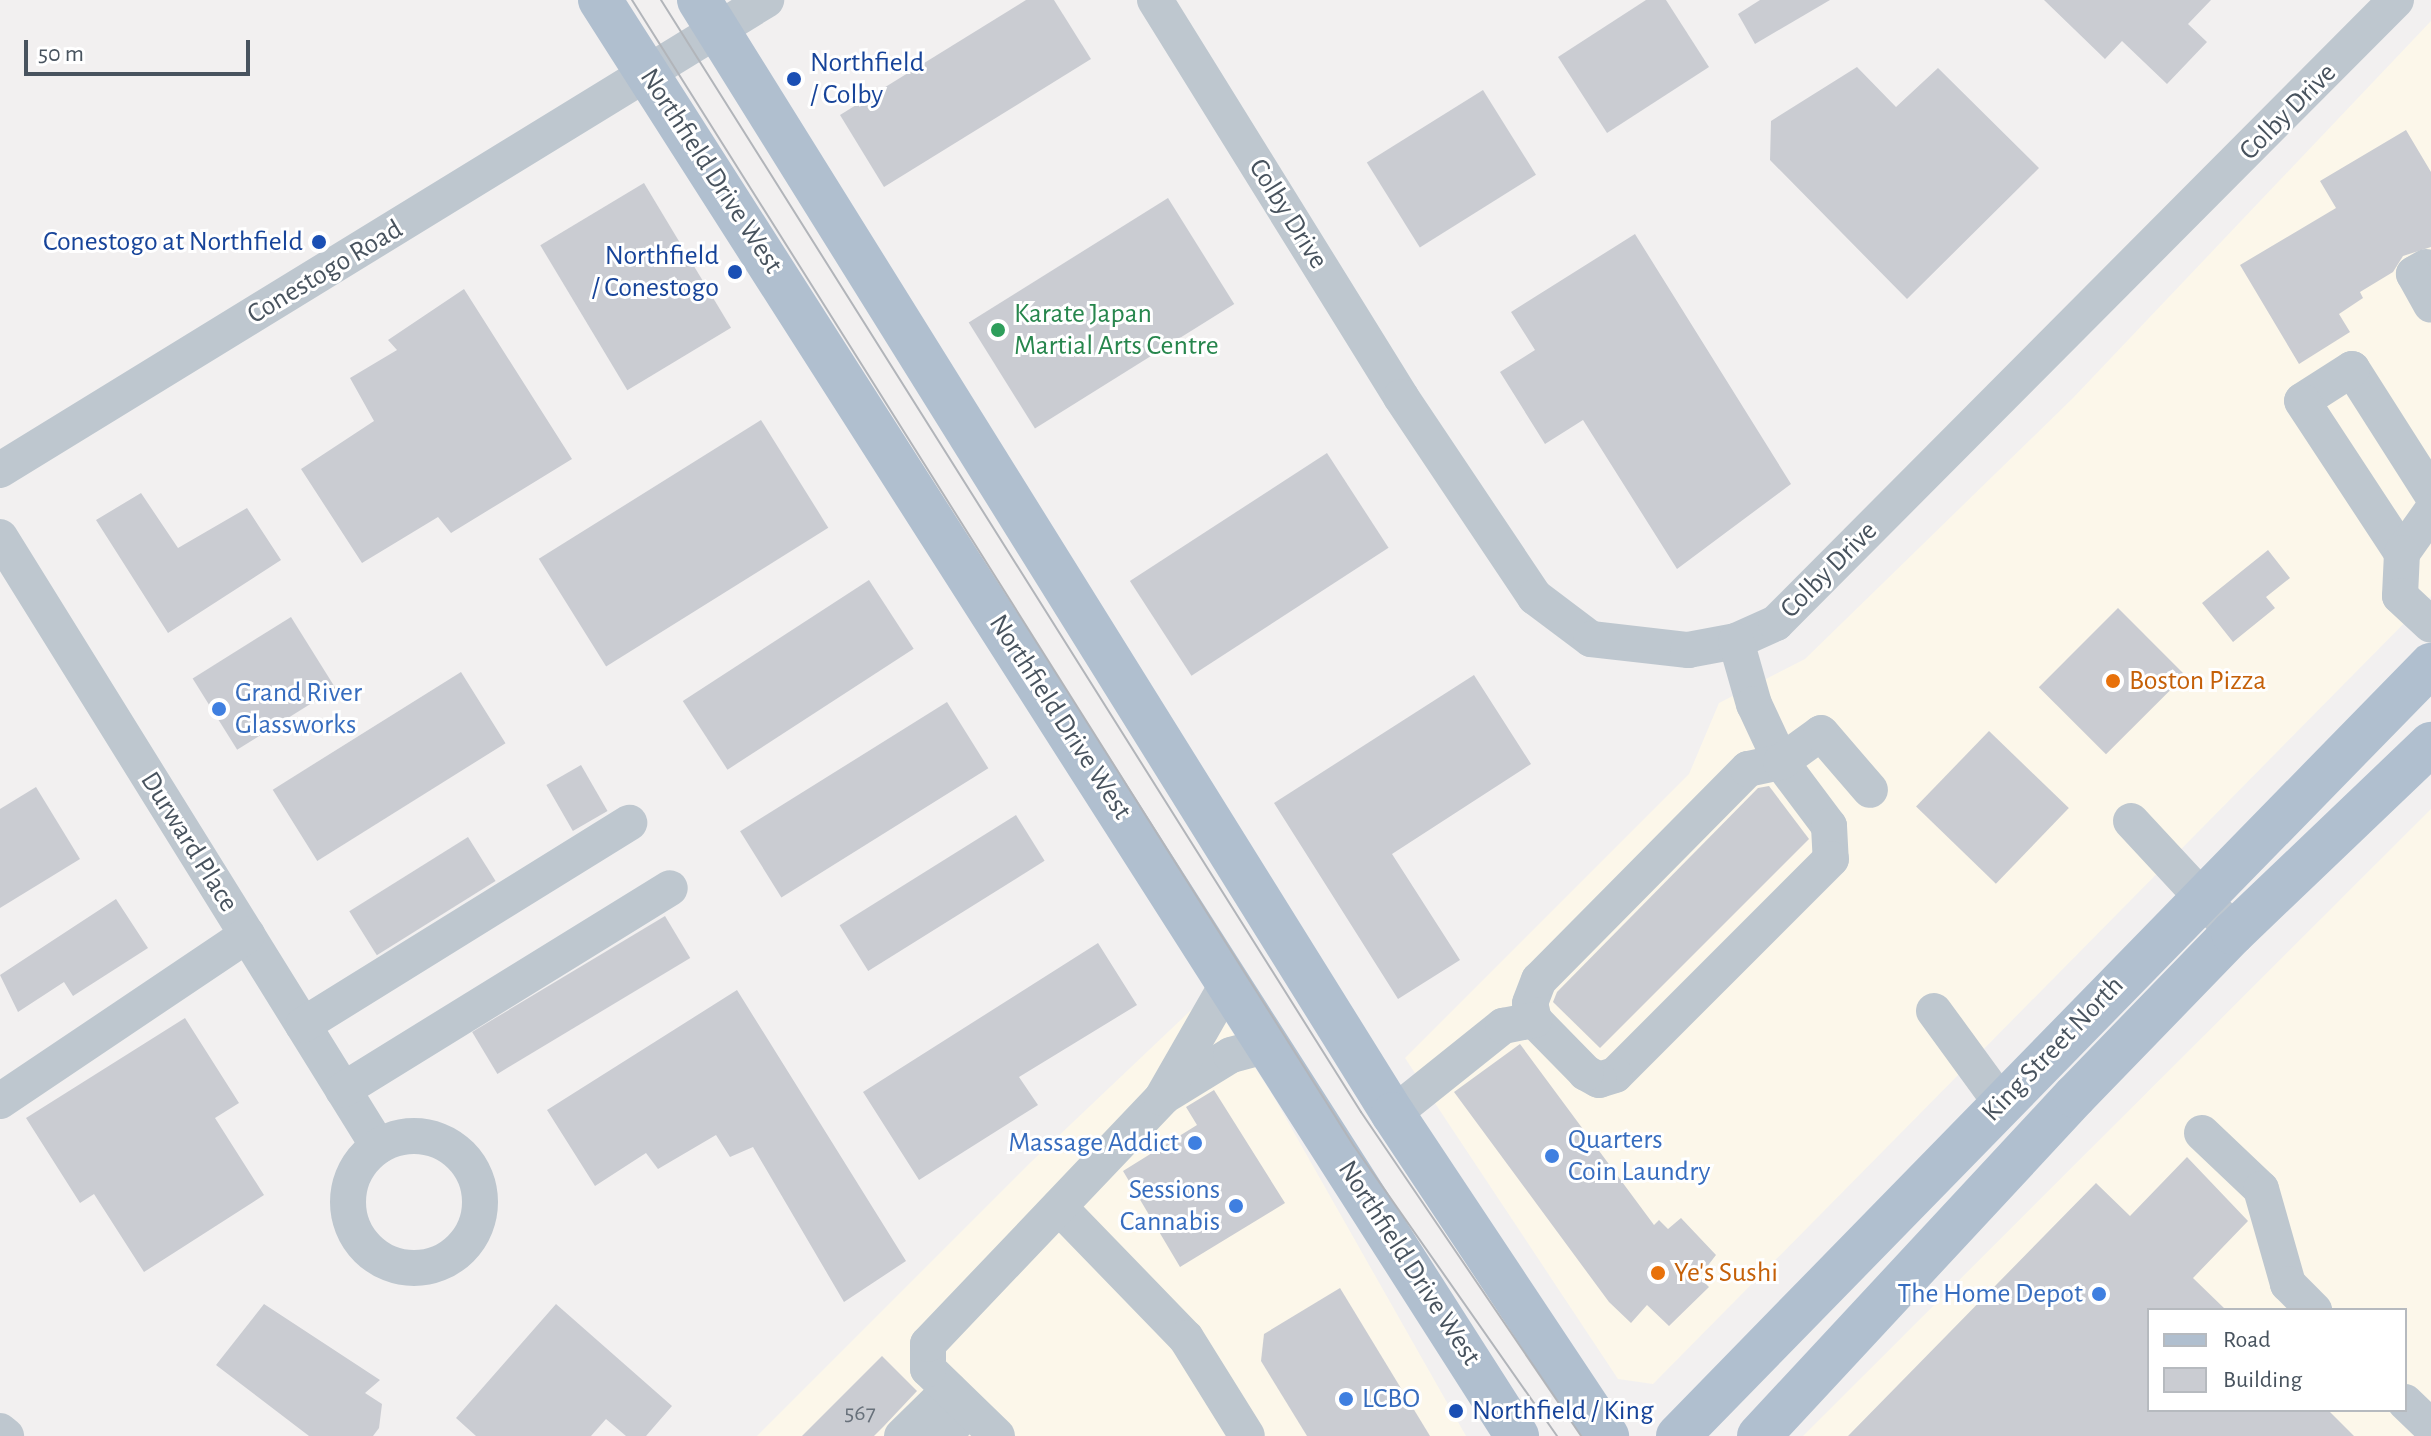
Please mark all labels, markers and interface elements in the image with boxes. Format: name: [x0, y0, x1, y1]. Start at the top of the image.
scale bar: [28, 24, 254, 74]
text: 50 m: [38, 42, 84, 66]
place label: Northfield / Colby: [810, 46, 924, 112]
street label: Colby Drive: [2232, 56, 2344, 168]
street label: Northfield Drive West: [632, 62, 790, 280]
marker: Northfield / Colby: [785, 70, 803, 88]
street label: Colby Drive: [1241, 153, 1335, 275]
street label: Conestogo Road: [241, 212, 409, 332]
place label: Conestogo at Northfield: [43, 225, 303, 259]
marker: Conestogo at Northfield: [310, 233, 328, 251]
place label: Northfield / Conestogo: [591, 239, 719, 305]
marker: Northfield / Conestogo: [726, 263, 744, 281]
place label: Karate Japan Martial Arts Centre: [1014, 297, 1219, 363]
marker: Karate Japan Martial Arts Centre: [989, 321, 1007, 339]
street label: Colby Drive: [1773, 514, 1885, 626]
street label: Northfield Drive West: [981, 608, 1139, 826]
place label: Boston Pizza: [2129, 664, 2266, 698]
marker: Boston Pizza: [2104, 672, 2122, 690]
place label: Grand River Glassworks: [235, 676, 362, 742]
marker: Grand River Glassworks: [210, 700, 228, 718]
street label: Durward Place: [133, 766, 245, 918]
street label: King Street North: [1975, 969, 2131, 1129]
place label: Quarters Coin Laundry: [1568, 1123, 1710, 1189]
place label: Massage Addict: [1008, 1126, 1179, 1160]
marker: Massage Addict: [1186, 1134, 1204, 1152]
marker: Quarters Coin Laundry: [1543, 1147, 1561, 1165]
street label: Northfield Drive West: [1330, 1154, 1488, 1372]
place label: Sessions Cannabis: [1120, 1173, 1220, 1239]
marker: Sessions Cannabis: [1227, 1197, 1245, 1215]
place label: Ye's Sushi: [1674, 1256, 1778, 1290]
marker: Ye's Sushi: [1649, 1264, 1667, 1282]
place label: The Home Depot: [1898, 1277, 2083, 1311]
marker: The Home Depot: [2090, 1285, 2108, 1303]
legend: [2147, 1308, 2407, 1412]
text: Road: [2223, 1328, 2271, 1352]
text: Building: [2223, 1368, 2302, 1392]
place label: LCBO: [1362, 1382, 1420, 1416]
marker: LCBO: [1337, 1390, 1355, 1408]
place label: Northfield / King: [1472, 1394, 1654, 1428]
house number: 567: [844, 1400, 876, 1428]
marker: Northfield / King: [1447, 1402, 1465, 1420]

